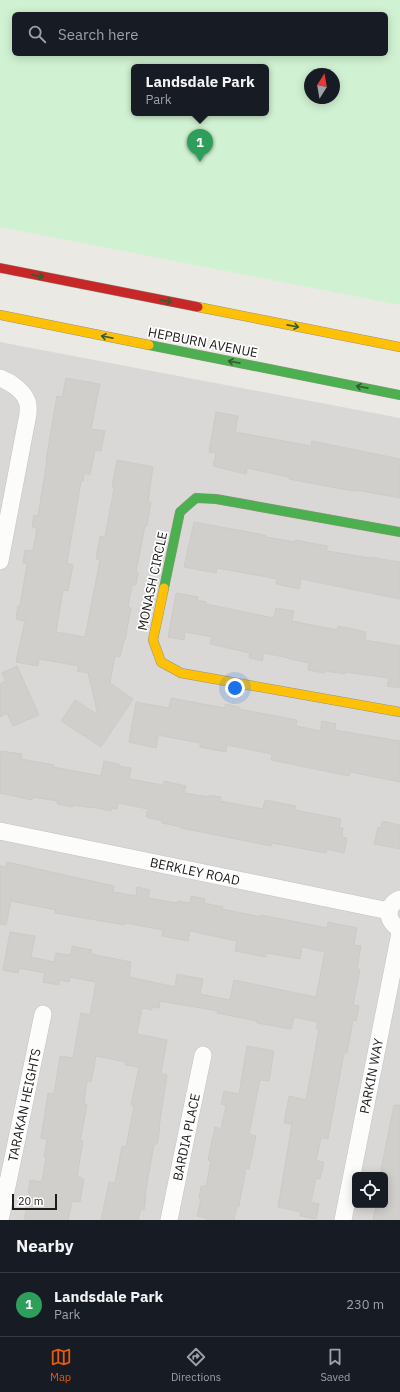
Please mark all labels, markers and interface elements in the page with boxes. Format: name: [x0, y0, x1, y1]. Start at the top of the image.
search box: [12, 12, 388, 56]
icon: search: [26, 23, 48, 45]
text: Search here: [58, 25, 138, 44]
popup: [131, 64, 269, 116]
north arrow: [304, 68, 340, 104]
text: Landsdale Park: [145, 72, 255, 91]
text: Park: [145, 91, 172, 108]
pin: 1: [187, 129, 213, 162]
one-way arrow: [31, 272, 44, 280]
one-way arrow: [159, 297, 172, 305]
one-way arrow: [286, 322, 299, 330]
street label: HEPBURN AVENUE: [147, 324, 259, 361]
one-way arrow: [101, 332, 114, 340]
one-way arrow: [228, 357, 241, 365]
one-way arrow: [356, 383, 369, 391]
street label: MONASH CIRCLE: [134, 530, 171, 632]
your location: [225, 678, 245, 698]
street label: BERKLEY ROAD: [148, 854, 241, 889]
street label: PARKIN WAY: [356, 1037, 387, 1115]
street label: TARAKAN HEIGHTS: [4, 1047, 45, 1163]
street label: BARDIA PLACE: [169, 1092, 204, 1182]
map controls: [352, 1172, 388, 1208]
button: locate: [352, 1172, 388, 1208]
scale bar: [12, 1192, 57, 1211]
text: 20 m: [18, 1194, 43, 1208]
text: Nearby: [16, 1235, 74, 1257]
text: Landsdale Park: [54, 1287, 163, 1306]
text: 1: [25, 1296, 33, 1313]
text: 230 m: [346, 1296, 384, 1313]
text: Park: [54, 1306, 80, 1323]
tab: Map: [50, 1346, 72, 1384]
tab: Directions: [171, 1346, 221, 1384]
tab: Saved: [320, 1346, 350, 1384]

